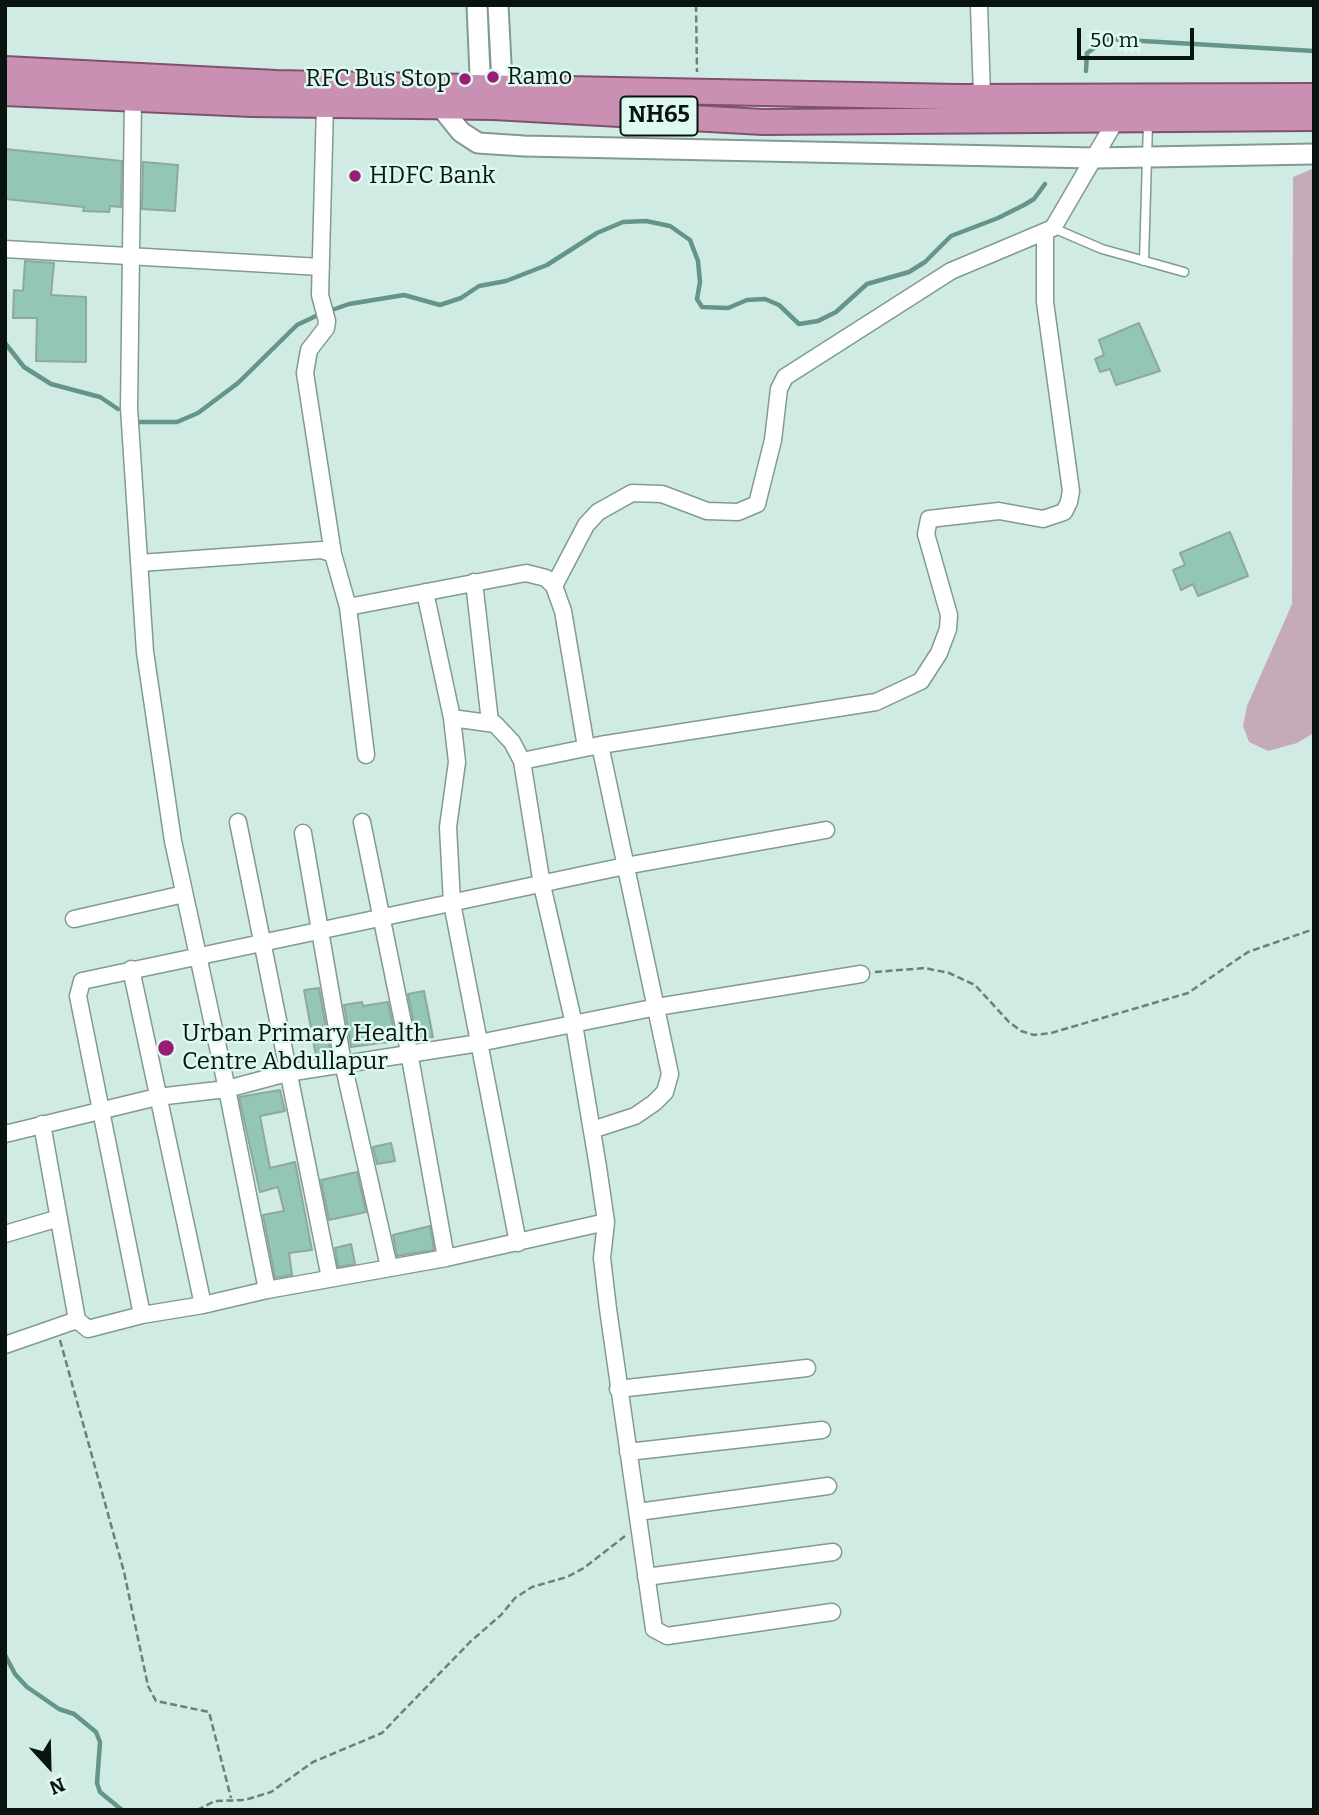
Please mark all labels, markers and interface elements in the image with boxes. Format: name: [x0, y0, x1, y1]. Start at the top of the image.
scale bar: [1081, 14, 1198, 58]
text: 50 m: [1090, 27, 1139, 53]
place label: Ramo: [507, 63, 572, 91]
place label: RFC Bus Stop: [305, 65, 451, 93]
marker: Ramo: [485, 69, 501, 85]
marker: RFC Bus Stop: [457, 71, 473, 87]
road number: NH65: [620, 97, 698, 136]
place label: HDFC Bank: [369, 162, 495, 190]
marker: HDFC Bank: [347, 168, 363, 184]
place label: Urban Primary Health Centre Abdullapur: [182, 1020, 428, 1076]
marker: Urban Primary Health Centre Abdullapur: [156, 1038, 176, 1058]
north arrow: [14, 1731, 84, 1801]
text: N: [46, 1773, 68, 1799]

